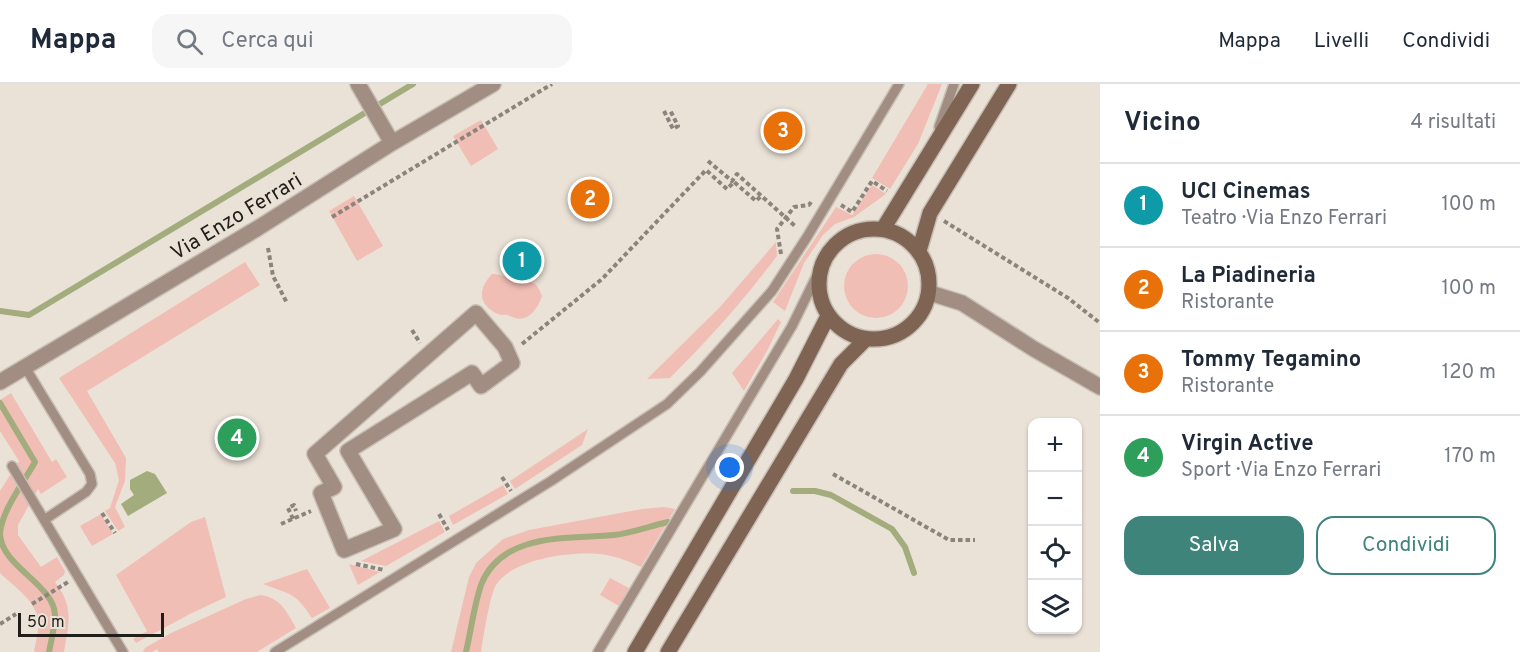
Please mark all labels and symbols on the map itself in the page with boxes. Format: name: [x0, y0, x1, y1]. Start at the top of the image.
pin: 3: [764, 108, 802, 154]
street label: Via Enzo Ferrari: [166, 167, 307, 267]
pin: 2: [570, 176, 610, 222]
pin: 1: [502, 238, 542, 284]
pin: 4: [218, 416, 256, 460]
your location: [715, 453, 744, 482]
scale bar: [18, 610, 164, 638]

